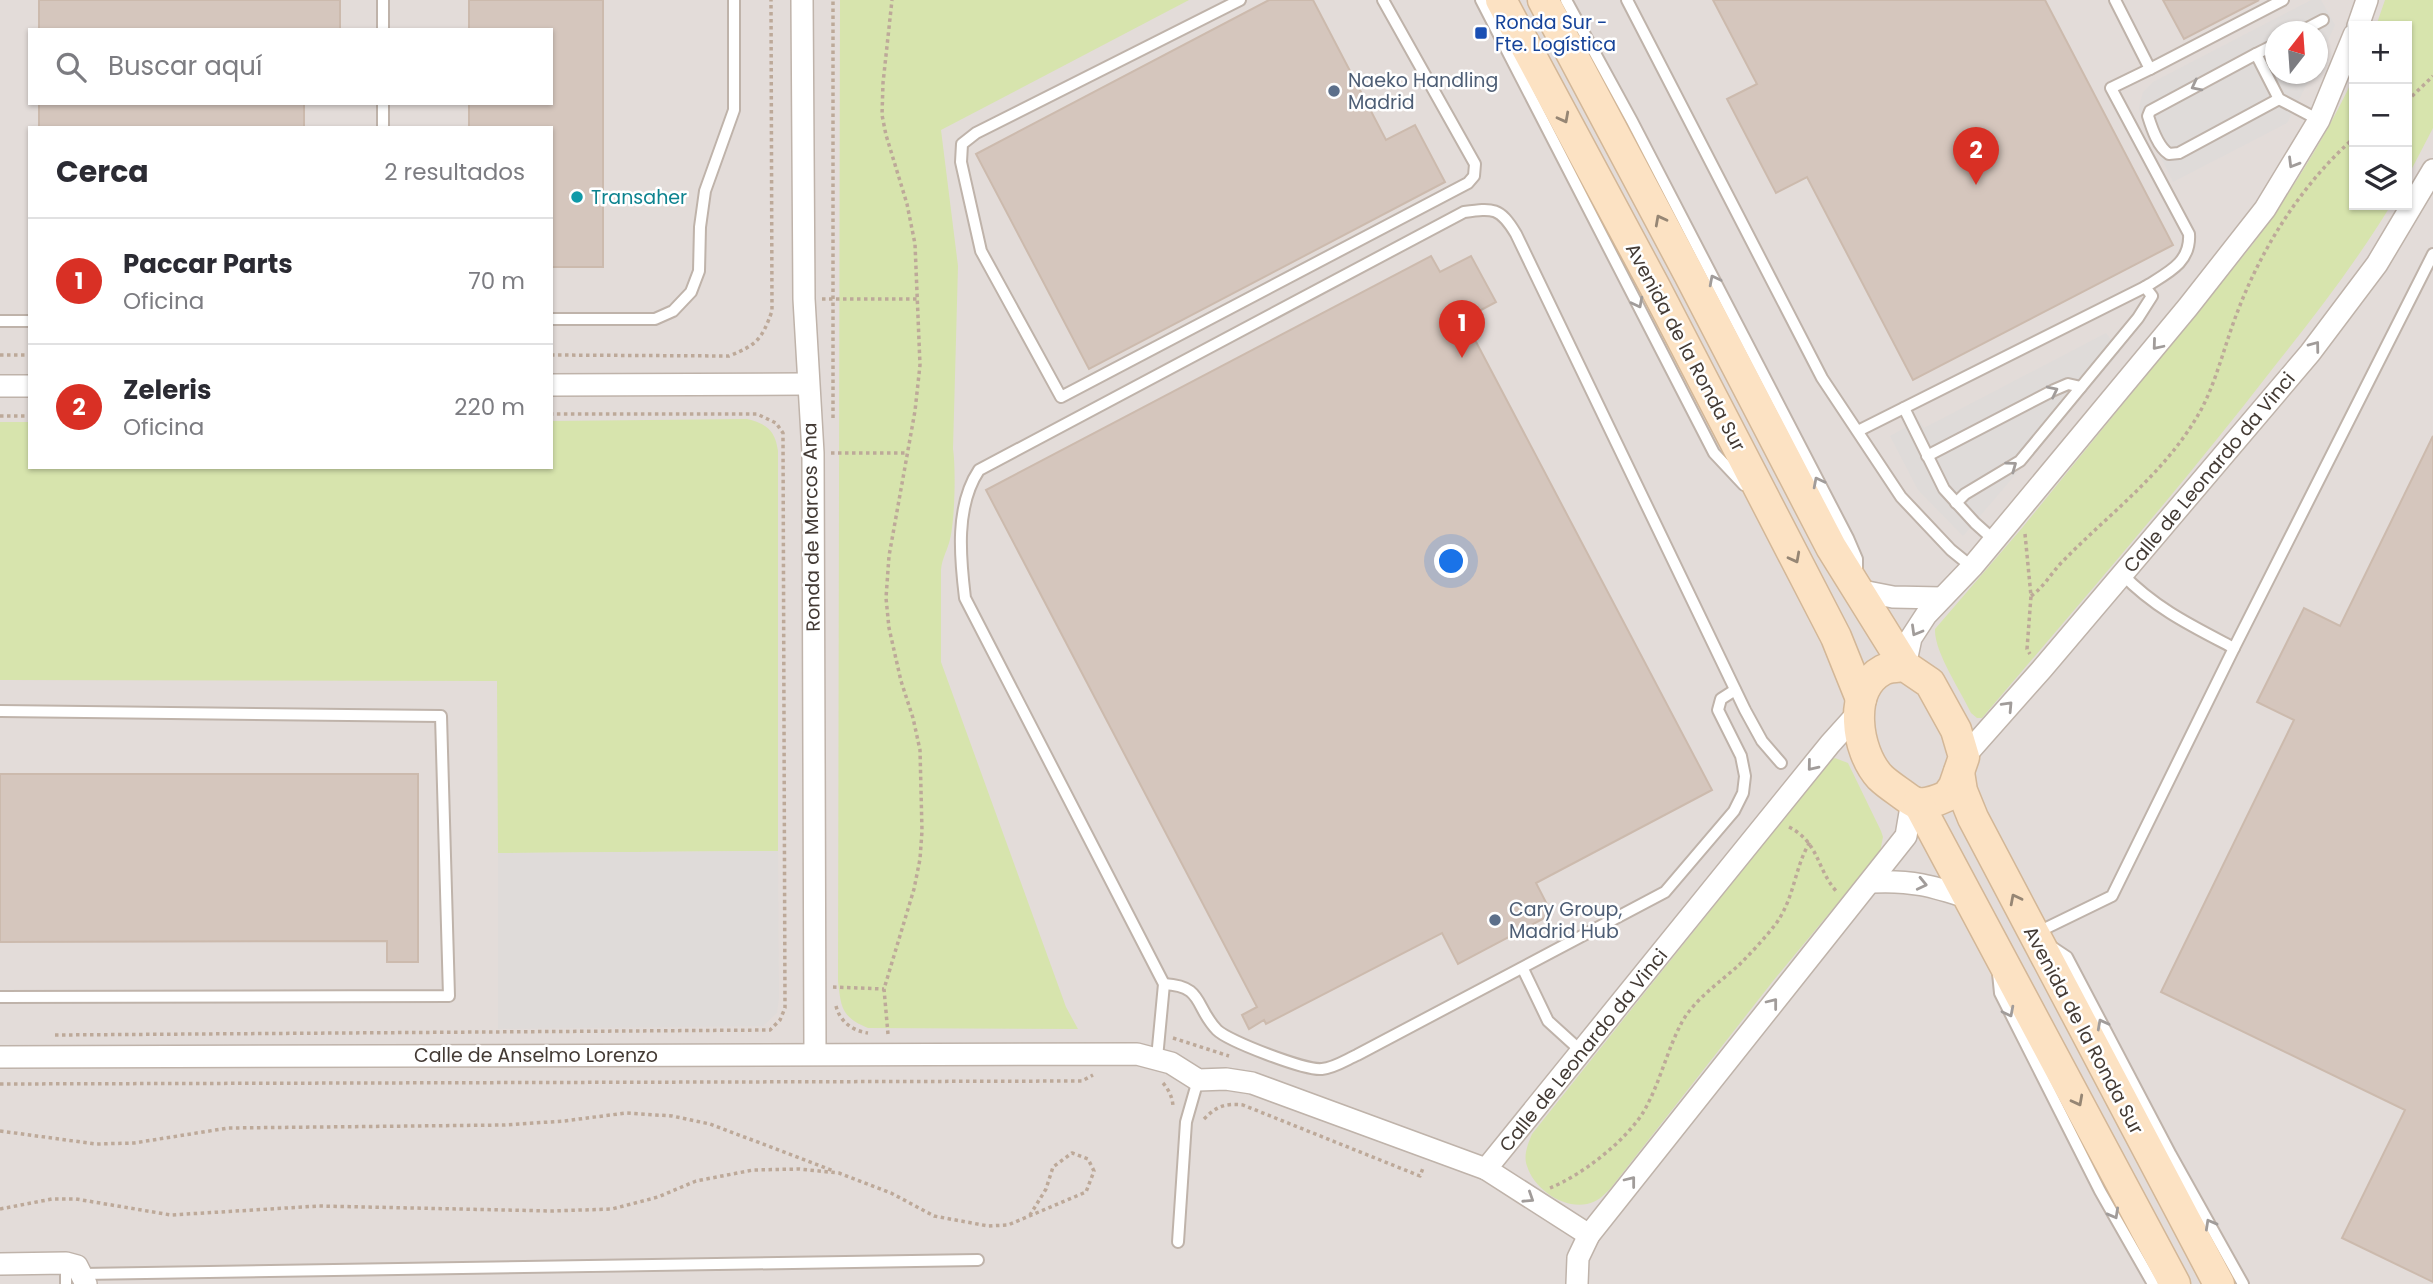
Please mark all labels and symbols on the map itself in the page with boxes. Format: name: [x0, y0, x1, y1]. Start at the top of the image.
place label: Ronda Sur - Fte. Logística: [1495, 9, 1616, 58]
north arrow: [2265, 21, 2328, 84]
marker: Ronda Sur - Fte. Logística: [1473, 25, 1489, 41]
place label: Naeko Handling Madrid: [1348, 67, 1498, 116]
one-way arrow: [2191, 77, 2203, 91]
marker: Naeko Handling Madrid: [1326, 83, 1342, 99]
one-way arrow: [1556, 111, 1569, 123]
pin: 2: [1953, 127, 1999, 185]
one-way arrow: [2288, 155, 2301, 168]
place label: Transaher: [591, 184, 687, 211]
marker: Transaher: [569, 189, 585, 205]
one-way arrow: [1655, 215, 1668, 227]
street label: Avenida de la Ronda Sur: [1619, 238, 1752, 456]
one-way arrow: [1709, 275, 1722, 287]
one-way arrow: [1629, 296, 1643, 308]
pin: 1: [1439, 300, 1485, 358]
one-way arrow: [2153, 337, 2165, 350]
one-way arrow: [2307, 342, 2319, 354]
street label: Calle de Leonardo da Vinci: [2117, 366, 2301, 578]
one-way arrow: [2046, 385, 2058, 399]
street label: Ronda de Marcos Ana: [796, 422, 827, 632]
one-way arrow: [2004, 462, 2017, 474]
one-way arrow: [1812, 477, 1826, 489]
your location: [1434, 544, 1468, 578]
one-way arrow: [1787, 551, 1800, 563]
one-way arrow: [1912, 623, 1925, 636]
one-way arrow: [2000, 701, 2013, 714]
one-way arrow: [1808, 757, 1820, 770]
one-way arrow: [1915, 876, 1927, 890]
one-way arrow: [2010, 894, 2023, 906]
place label: Cary Group, Madrid Hub: [1509, 896, 1622, 945]
marker: Cary Group, Madrid Hub: [1487, 912, 1503, 928]
street label: Avenida de la Ronda Sur: [2017, 921, 2150, 1139]
street label: Calle de Leonardo da Vinci: [1493, 943, 1674, 1158]
one-way arrow: [1764, 999, 1777, 1011]
one-way arrow: [2001, 1005, 2015, 1017]
one-way arrow: [2097, 1019, 2111, 1031]
street label: Calle de Anselmo Lorenzo: [414, 1042, 658, 1069]
one-way arrow: [2070, 1094, 2083, 1106]
one-way arrow: [1623, 1177, 1636, 1189]
one-way arrow: [1522, 1190, 1535, 1203]
one-way arrow: [2106, 1207, 2119, 1220]
one-way arrow: [2205, 1219, 2218, 1232]

